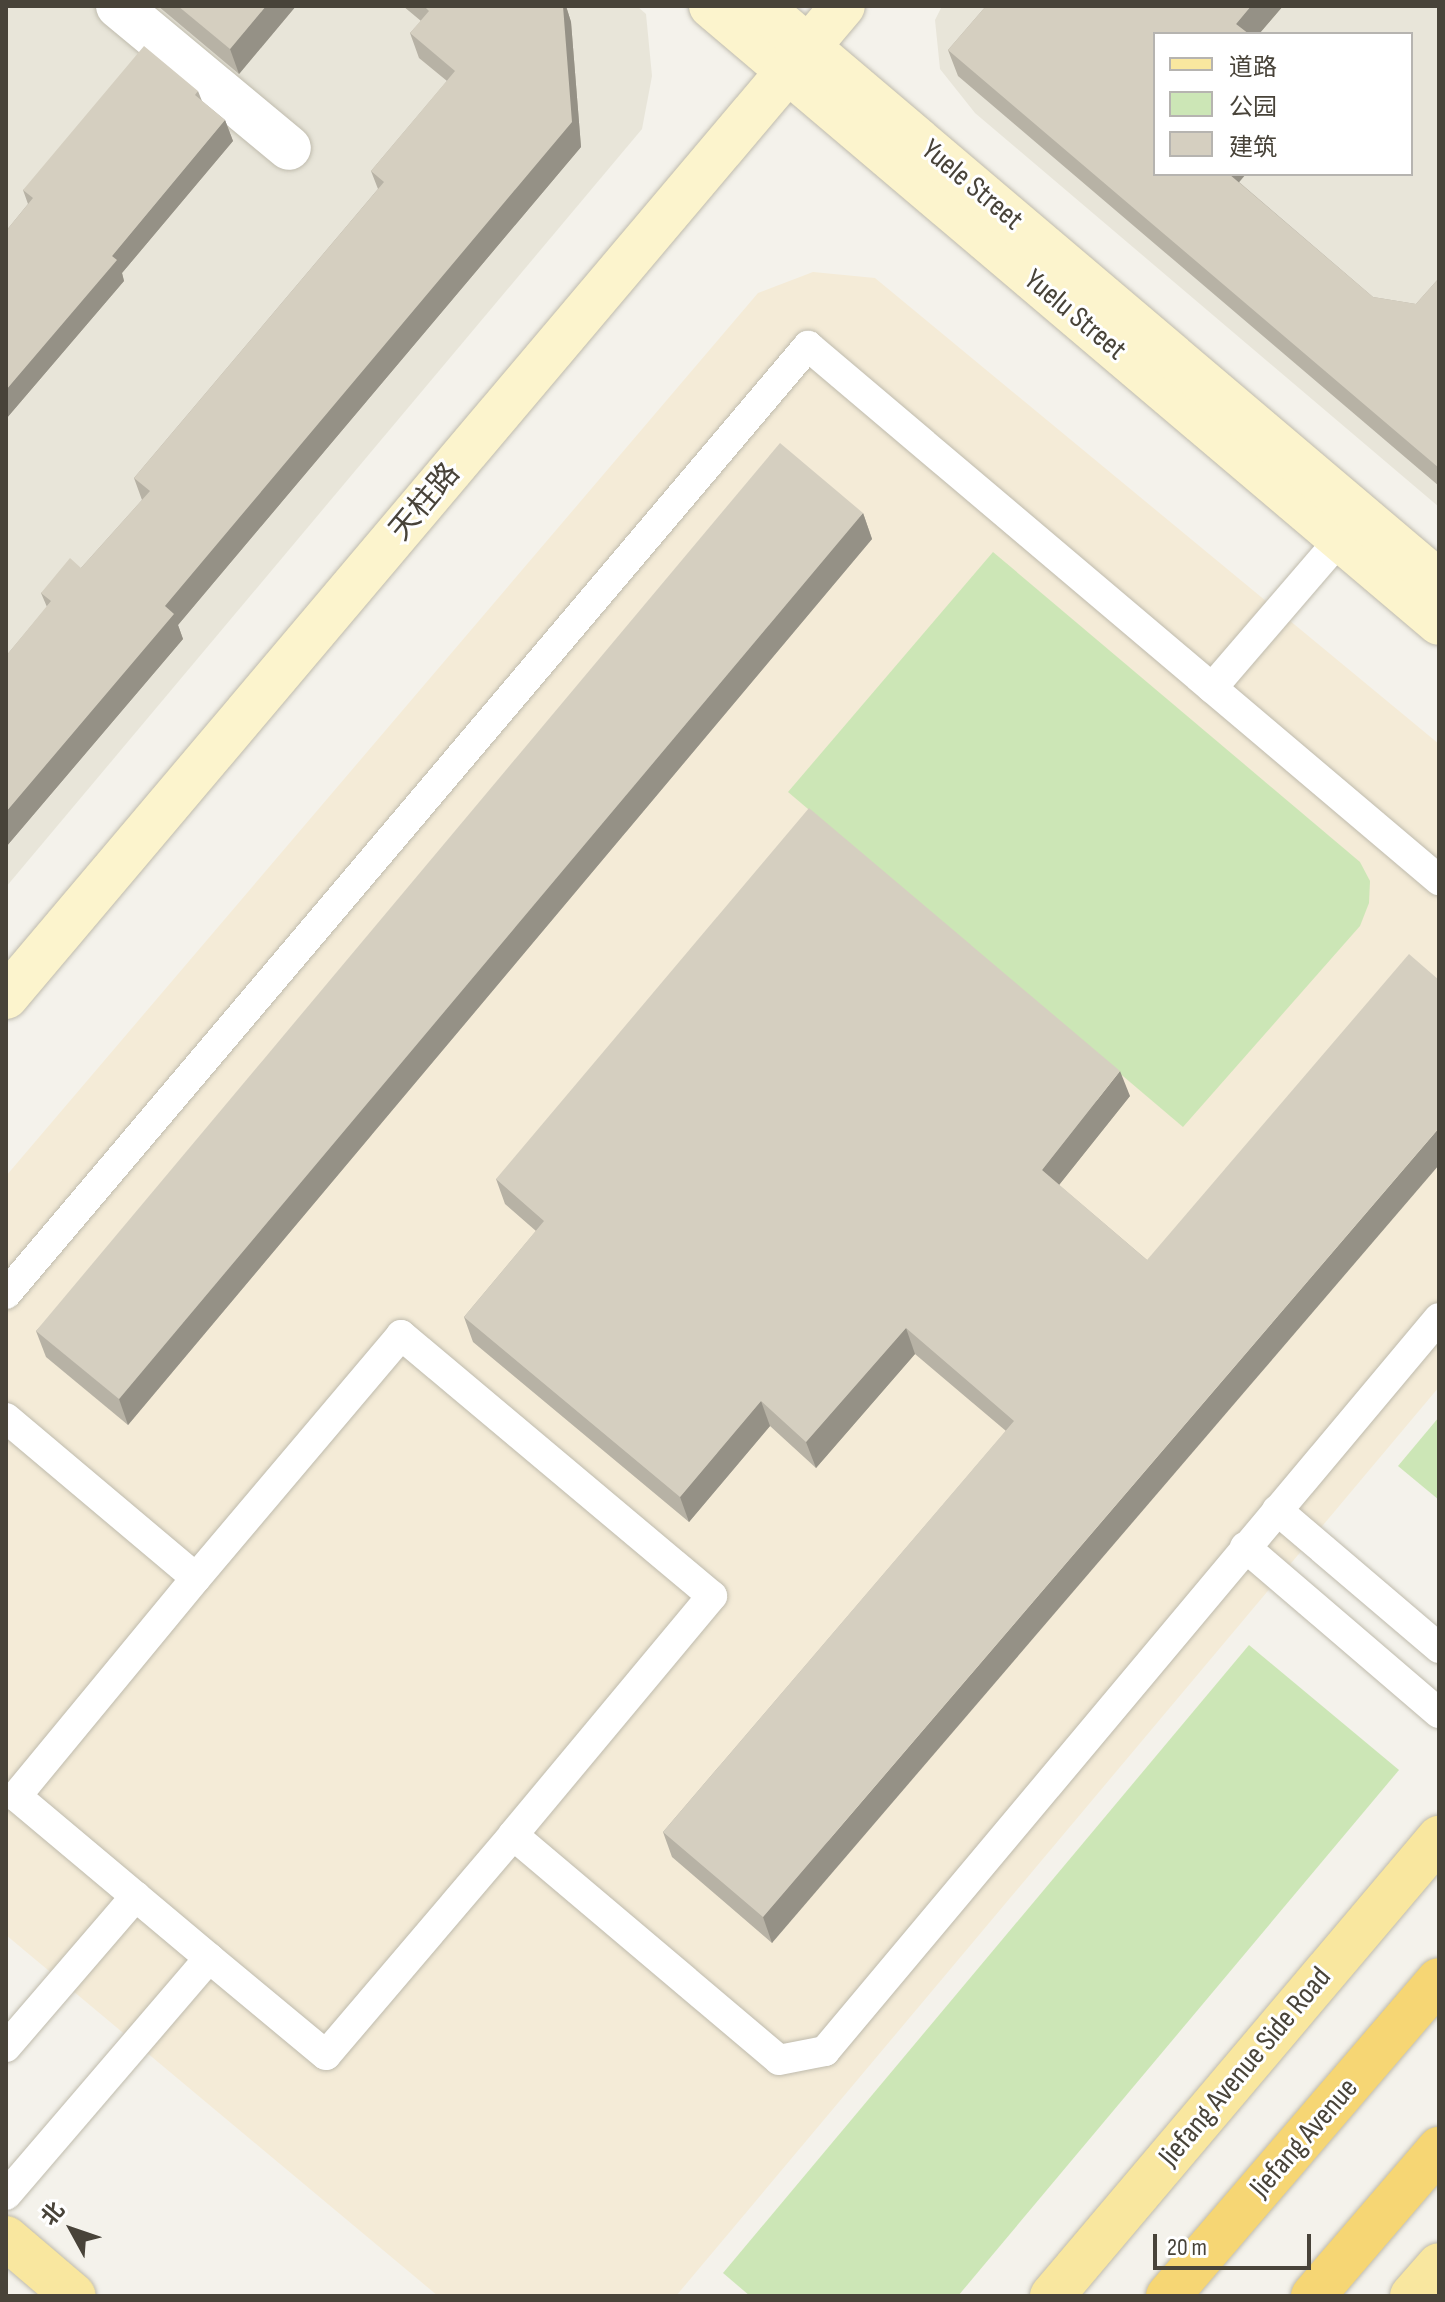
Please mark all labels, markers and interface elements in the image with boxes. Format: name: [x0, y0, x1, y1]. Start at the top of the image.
legend: [1153, 32, 1413, 176]
text: 道路: [1229, 53, 1277, 82]
text: 公园: [1229, 93, 1277, 122]
street label: Yuele Street: [914, 132, 1030, 238]
text: 建筑: [1229, 133, 1277, 162]
street label: Yuelu Street: [1017, 262, 1133, 368]
street label: 天柱路: [382, 456, 468, 548]
street label: Jiefang Avenue Side Road: [1151, 1960, 1339, 2174]
street label: Jiefang Avenue: [1242, 2071, 1366, 2205]
north arrow: [32, 2190, 112, 2270]
text: 北: [36, 2197, 71, 2231]
scale bar: [1157, 2218, 1315, 2268]
text: 20 m: [1167, 2233, 1207, 2262]

